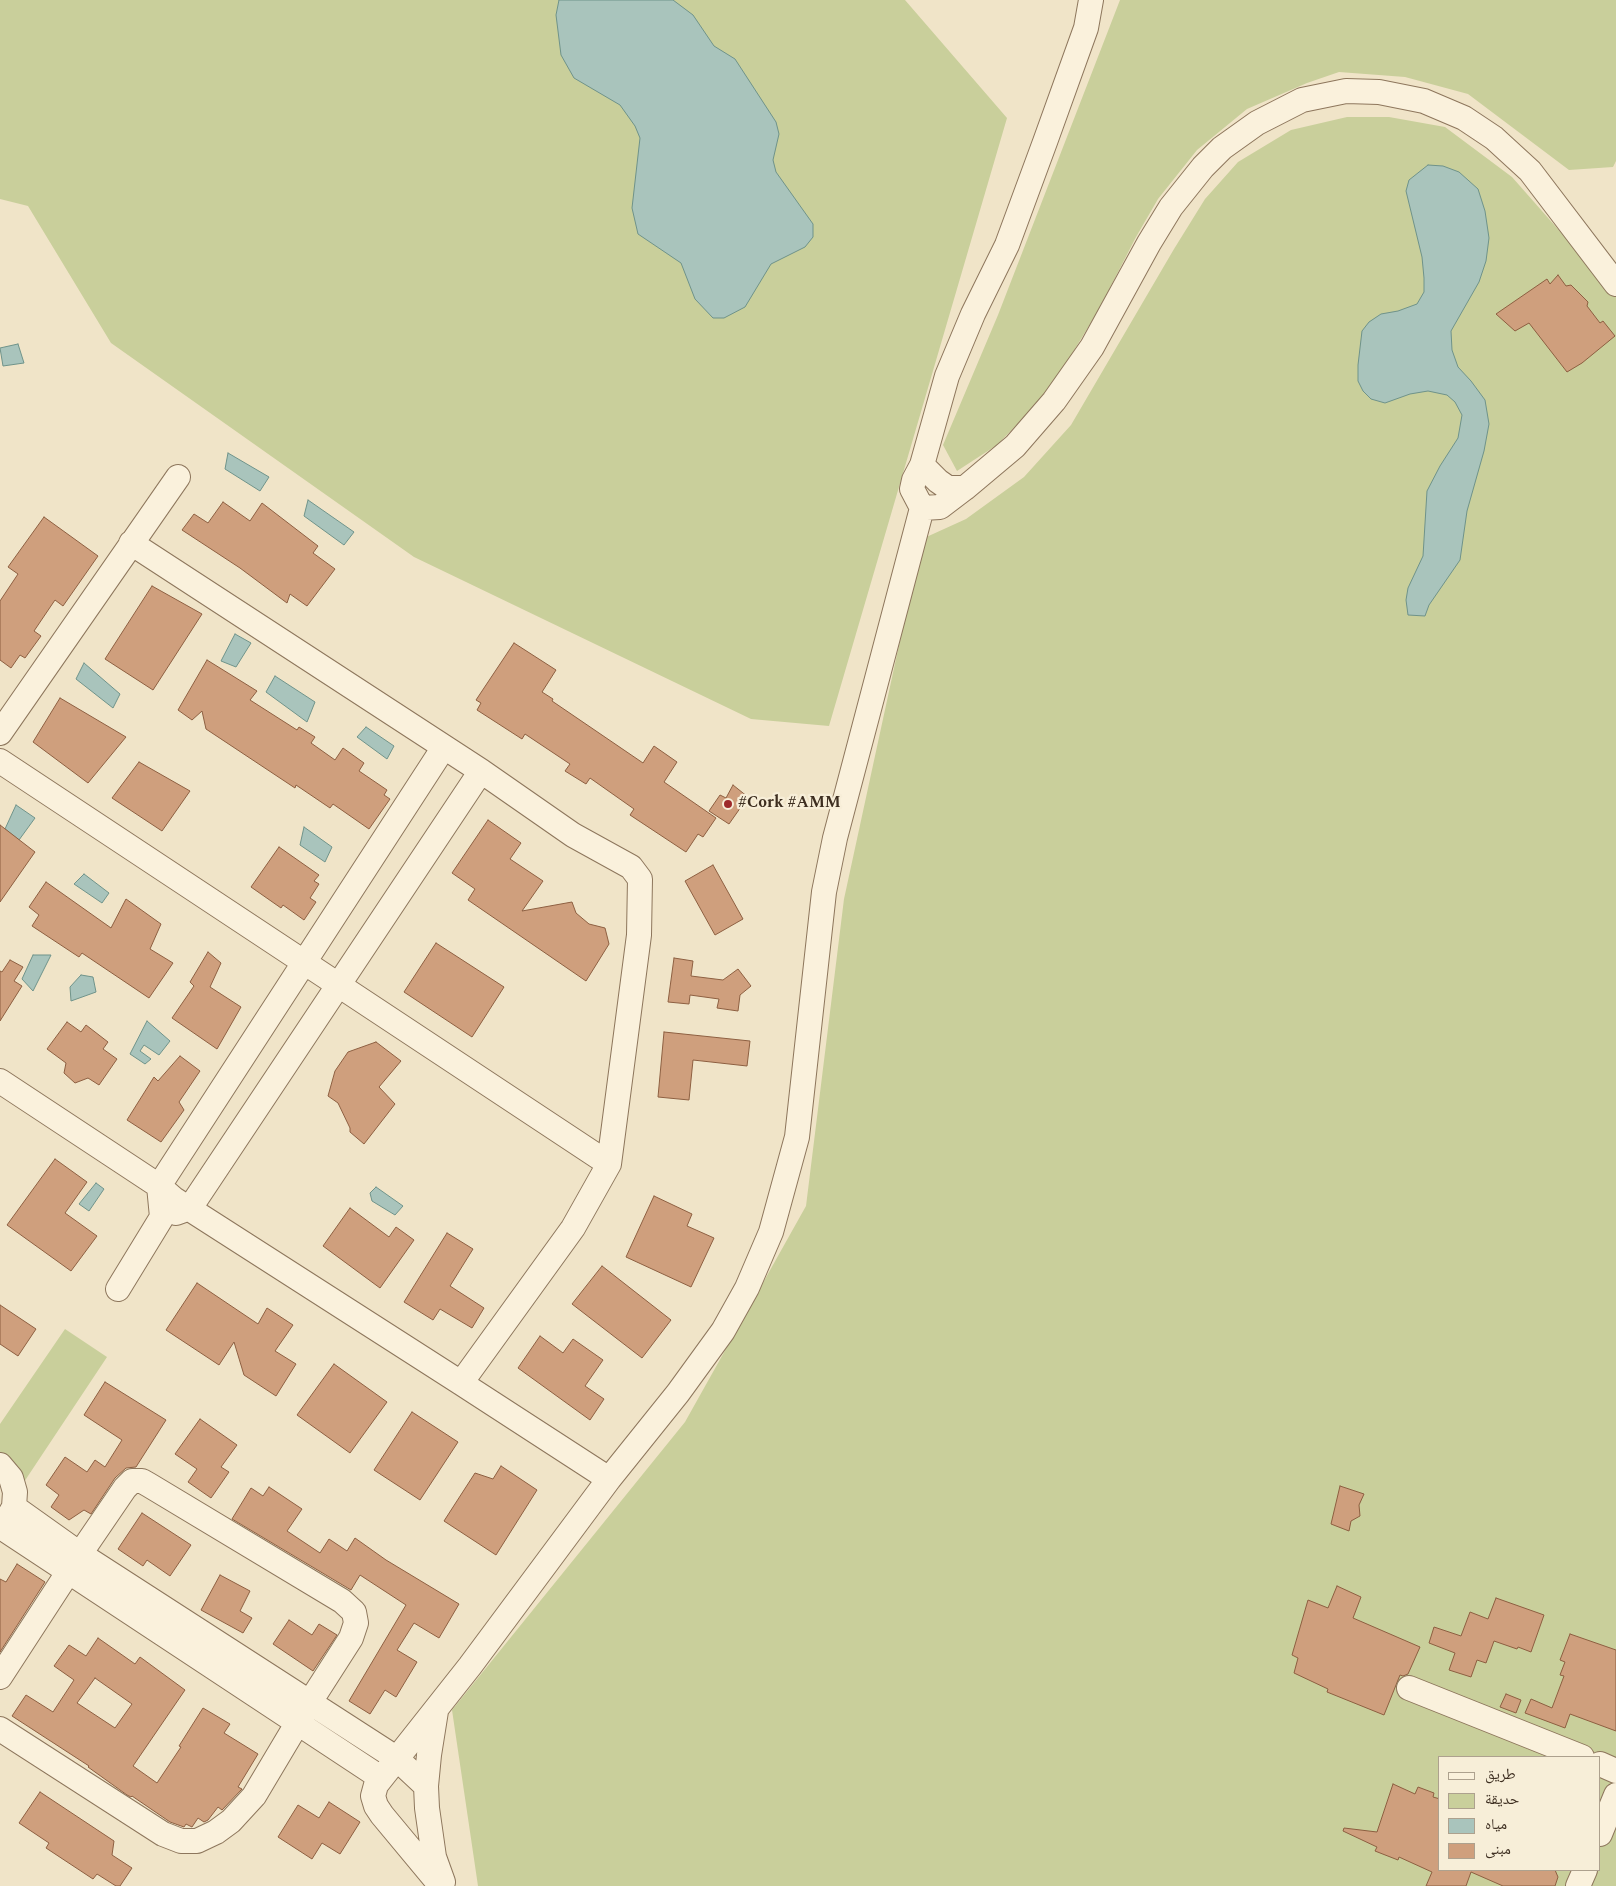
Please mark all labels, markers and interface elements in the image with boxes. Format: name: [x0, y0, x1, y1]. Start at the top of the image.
place label: #Cork #AMM: [738, 794, 841, 814]
marker: #Cork #AMM: [722, 798, 734, 810]
legend: [1438, 1756, 1601, 1871]
text: طريق: [1485, 1763, 1516, 1786]
text: حديقة: [1485, 1788, 1519, 1811]
text: مياه: [1485, 1813, 1507, 1836]
text: مبنى: [1485, 1838, 1511, 1861]

